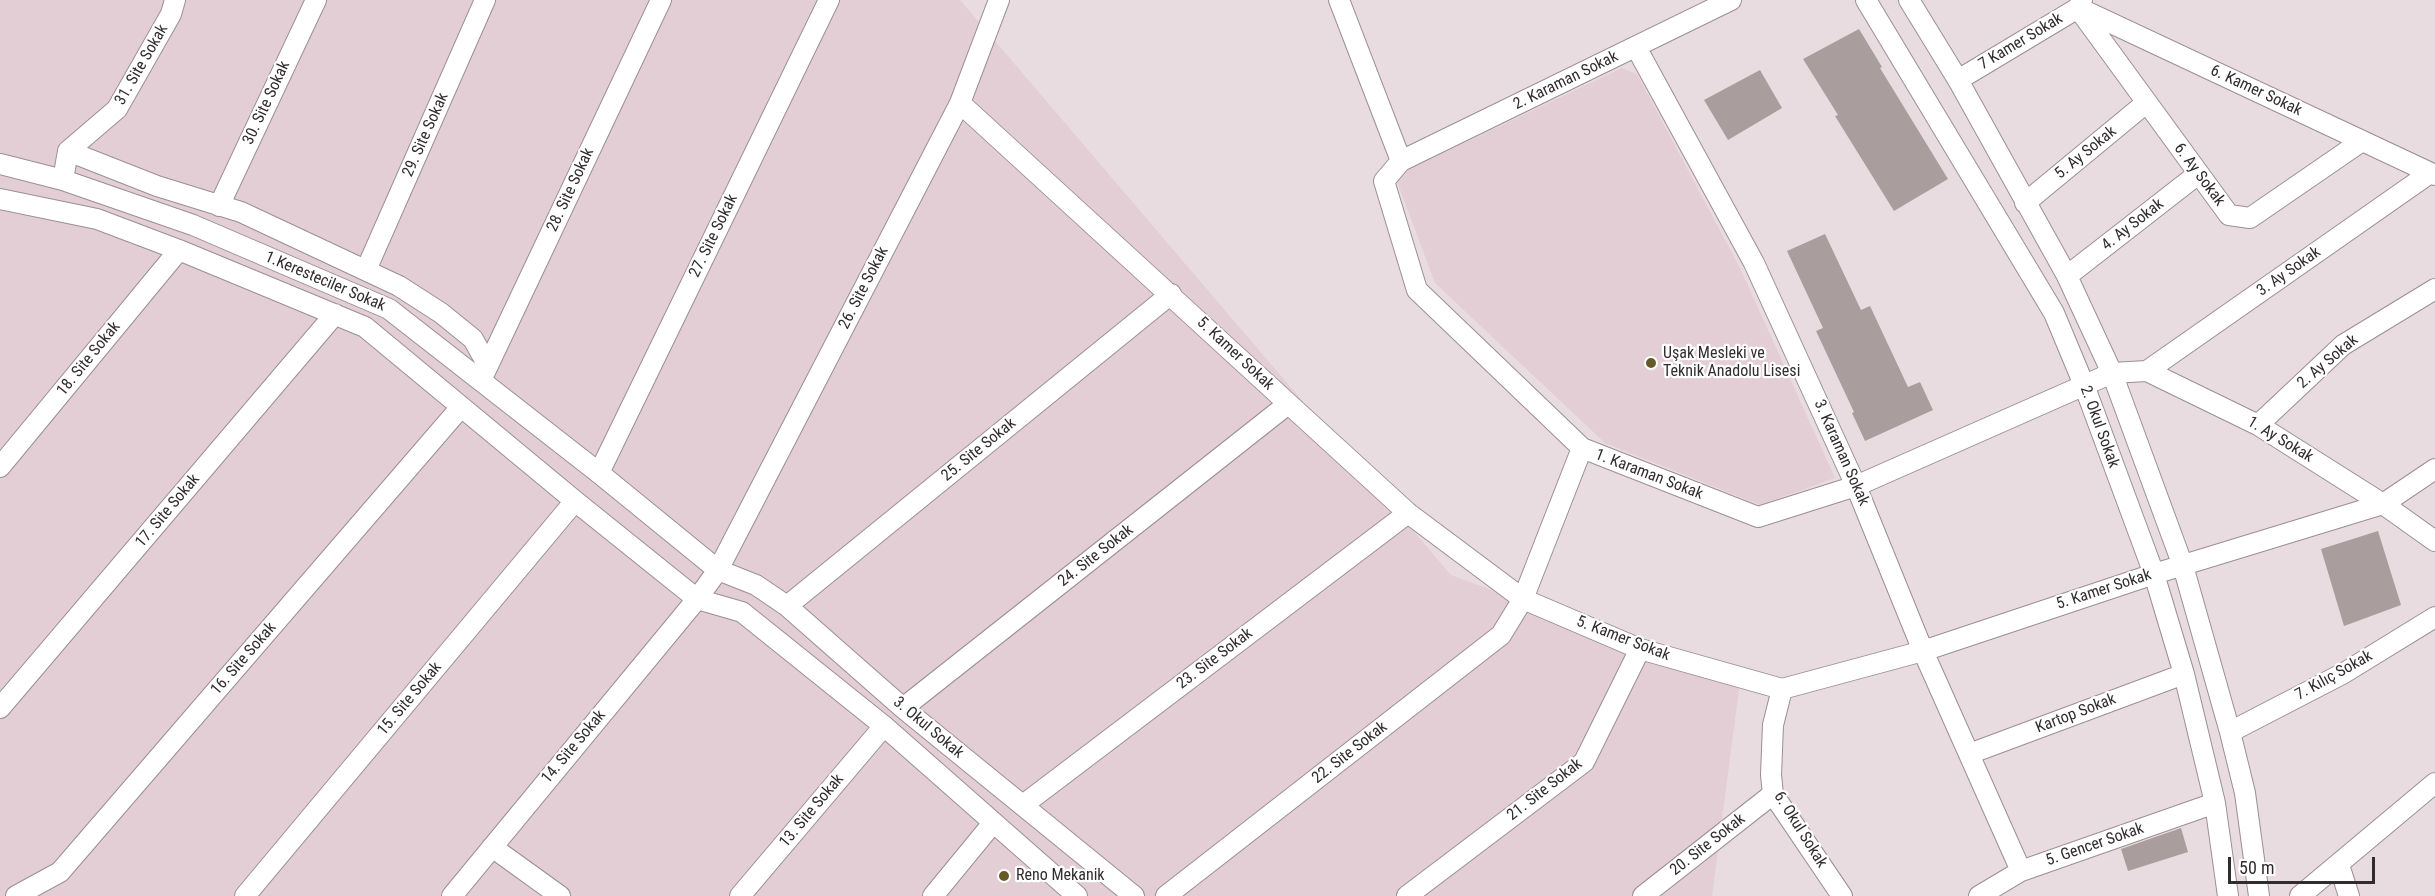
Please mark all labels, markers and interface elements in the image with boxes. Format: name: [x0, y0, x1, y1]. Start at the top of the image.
street label: 7 Kamer Sokak: [1976, 9, 2066, 75]
street label: 31. Site Sokak: [111, 21, 173, 109]
street label: 2. Karaman Sokak: [1511, 47, 1621, 115]
street label: 30. Site Sokak: [239, 58, 295, 148]
street label: 6. Kamer Sokak: [2207, 61, 2305, 121]
street label: 29. Site Sokak: [399, 90, 453, 180]
street label: 5. Ay Sokak: [2051, 122, 2121, 184]
street label: 6. Ay Sokak: [2169, 140, 2229, 210]
street label: 28. Site Sokak: [543, 145, 599, 235]
street label: 27. Site Sokak: [686, 191, 742, 281]
street label: 4. Ay Sokak: [2098, 195, 2168, 255]
street label: 3. Ay Sokak: [2253, 243, 2325, 301]
street label: 26. Site Sokak: [835, 244, 893, 332]
street label: 1.Keresteciler Sokak: [262, 248, 388, 316]
street label: 5. Kamer Sokak: [1192, 313, 1278, 395]
street label: 18. Site Sokak: [53, 318, 125, 400]
street label: 2. Ay Sokak: [2294, 331, 2362, 393]
place label: Uşak Mesleki ve Teknik Anadolu Lisesi: [1663, 344, 1800, 382]
marker: Uşak Mesleki ve Teknik Anadolu Lisesi: [1644, 356, 1658, 370]
street label: 2. Okul Sokak: [2075, 383, 2123, 471]
street label: 3. Karaman Sokak: [1809, 397, 1873, 509]
street label: 1. Ay Sokak: [2244, 413, 2316, 467]
street label: 25. Site Sokak: [938, 414, 1020, 486]
street label: 1. Karaman Sokak: [1592, 446, 1706, 504]
street label: 17. Site Sokak: [132, 470, 204, 552]
street label: 24. Site Sokak: [1055, 521, 1137, 591]
street label: 5. Kamer Sokak: [2054, 566, 2154, 614]
street label: 5. Kamer Sokak: [1573, 612, 1673, 666]
street label: 16. Site Sokak: [207, 619, 281, 699]
street label: 23. Site Sokak: [1173, 624, 1257, 694]
street label: 7. Kılıç Sokak: [2292, 647, 2376, 705]
street label: 15. Site Sokak: [374, 658, 446, 740]
street label: Kartop Sokak: [2033, 690, 2119, 738]
street label: 3. Okul Sokak: [889, 693, 967, 763]
street label: 14. Site Sokak: [538, 706, 610, 788]
street label: 22. Site Sokak: [1309, 718, 1391, 788]
street label: 21. Site Sokak: [1504, 755, 1586, 825]
street label: 13. Site Sokak: [776, 770, 848, 852]
street label: 6. Okul Sokak: [1769, 788, 1831, 872]
street label: 20. Site Sokak: [1667, 810, 1749, 880]
street label: 5. Gencer Sokak: [2043, 819, 2147, 871]
scale bar: [2231, 845, 2378, 883]
text: 50 m: [2239, 857, 2274, 878]
place label: Reno Mekanik: [1016, 866, 1105, 886]
marker: Reno Mekanik: [997, 869, 1011, 883]

